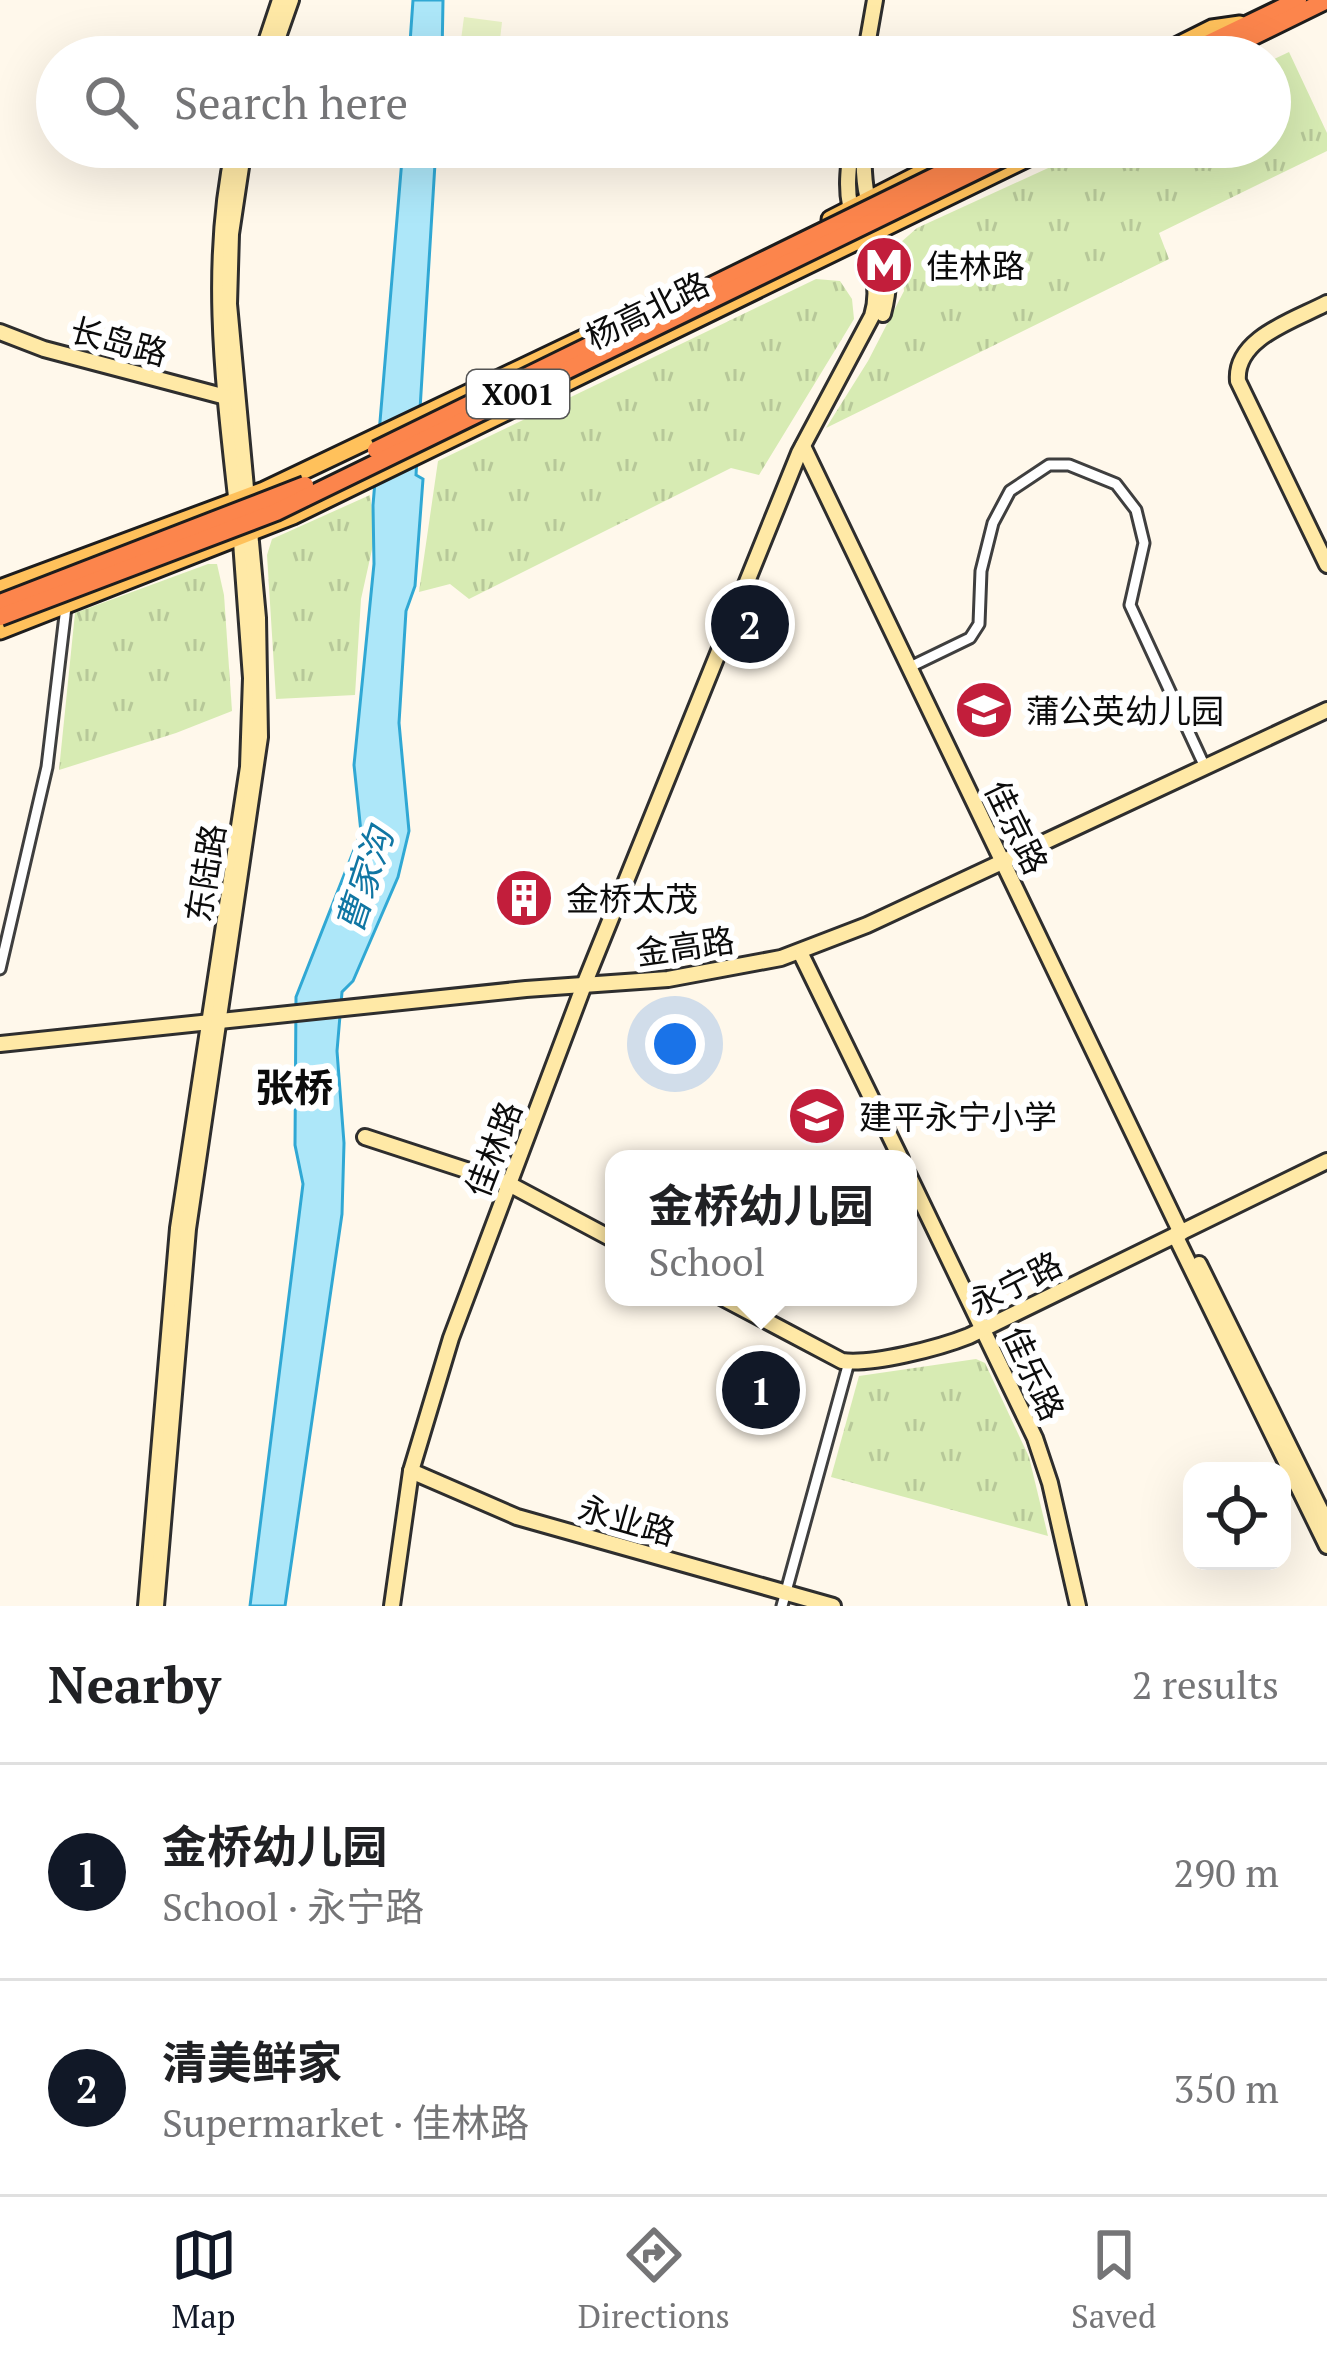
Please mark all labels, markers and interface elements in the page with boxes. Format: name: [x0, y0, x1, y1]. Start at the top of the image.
search box: [36, 36, 1291, 168]
icon: search: [78, 69, 144, 135]
text: Search here: [174, 72, 408, 132]
metro station icon: 佳林路: [853, 234, 915, 296]
place label: 佳林路: [926, 244, 1025, 287]
street label: 杨高北路: [578, 262, 716, 358]
street label: 长岛路: [66, 307, 172, 375]
road number: X001: [467, 370, 569, 418]
pin: 2: [711, 579, 789, 669]
school or university icon: 蒲公英幼儿园: [953, 679, 1015, 741]
place label: 蒲公英幼儿园: [1026, 689, 1224, 732]
street label: 佳京路: [976, 773, 1058, 881]
water label: 曹家沟: [325, 818, 404, 939]
street label: 东陆路: [176, 821, 234, 925]
building icon: 金桥太茂: [493, 867, 555, 929]
place label: 金桥太茂: [566, 877, 698, 920]
street label: 金高路: [633, 918, 737, 974]
your location: [645, 1014, 705, 1074]
district label: 张桥: [255, 1061, 333, 1113]
school or university icon: 建平永宁小学: [786, 1085, 848, 1147]
street label: 佳林路: [455, 1095, 531, 1203]
place label: 建平永宁小学: [859, 1095, 1057, 1138]
popup: [605, 1150, 917, 1306]
text: 金桥幼儿园: [648, 1175, 874, 1235]
text: School: [648, 1235, 765, 1287]
street label: 永宁路: [961, 1241, 1069, 1325]
street label: 佳乐路: [994, 1319, 1074, 1427]
pin: 1: [722, 1345, 800, 1435]
map controls: [1183, 1462, 1291, 1570]
button: locate: [1183, 1462, 1291, 1570]
street label: 永业路: [573, 1486, 681, 1554]
text: Nearby: [48, 1650, 221, 1718]
text: 2 results: [1132, 1658, 1279, 1710]
text: 金桥幼儿园: [162, 1816, 387, 1876]
text: 1: [76, 1846, 98, 1898]
text: 290 m: [1174, 1846, 1279, 1898]
text: School · 永宁路: [162, 1880, 424, 1932]
text: 清美鲜家: [162, 2032, 342, 2092]
text: 2: [76, 2062, 98, 2114]
text: 350 m: [1174, 2062, 1279, 2114]
text: Supermarket · 佳林路: [162, 2096, 529, 2148]
tab: Map: [171, 2222, 237, 2337]
tab: Directions: [578, 2222, 730, 2337]
tab: Saved: [1071, 2222, 1156, 2337]

